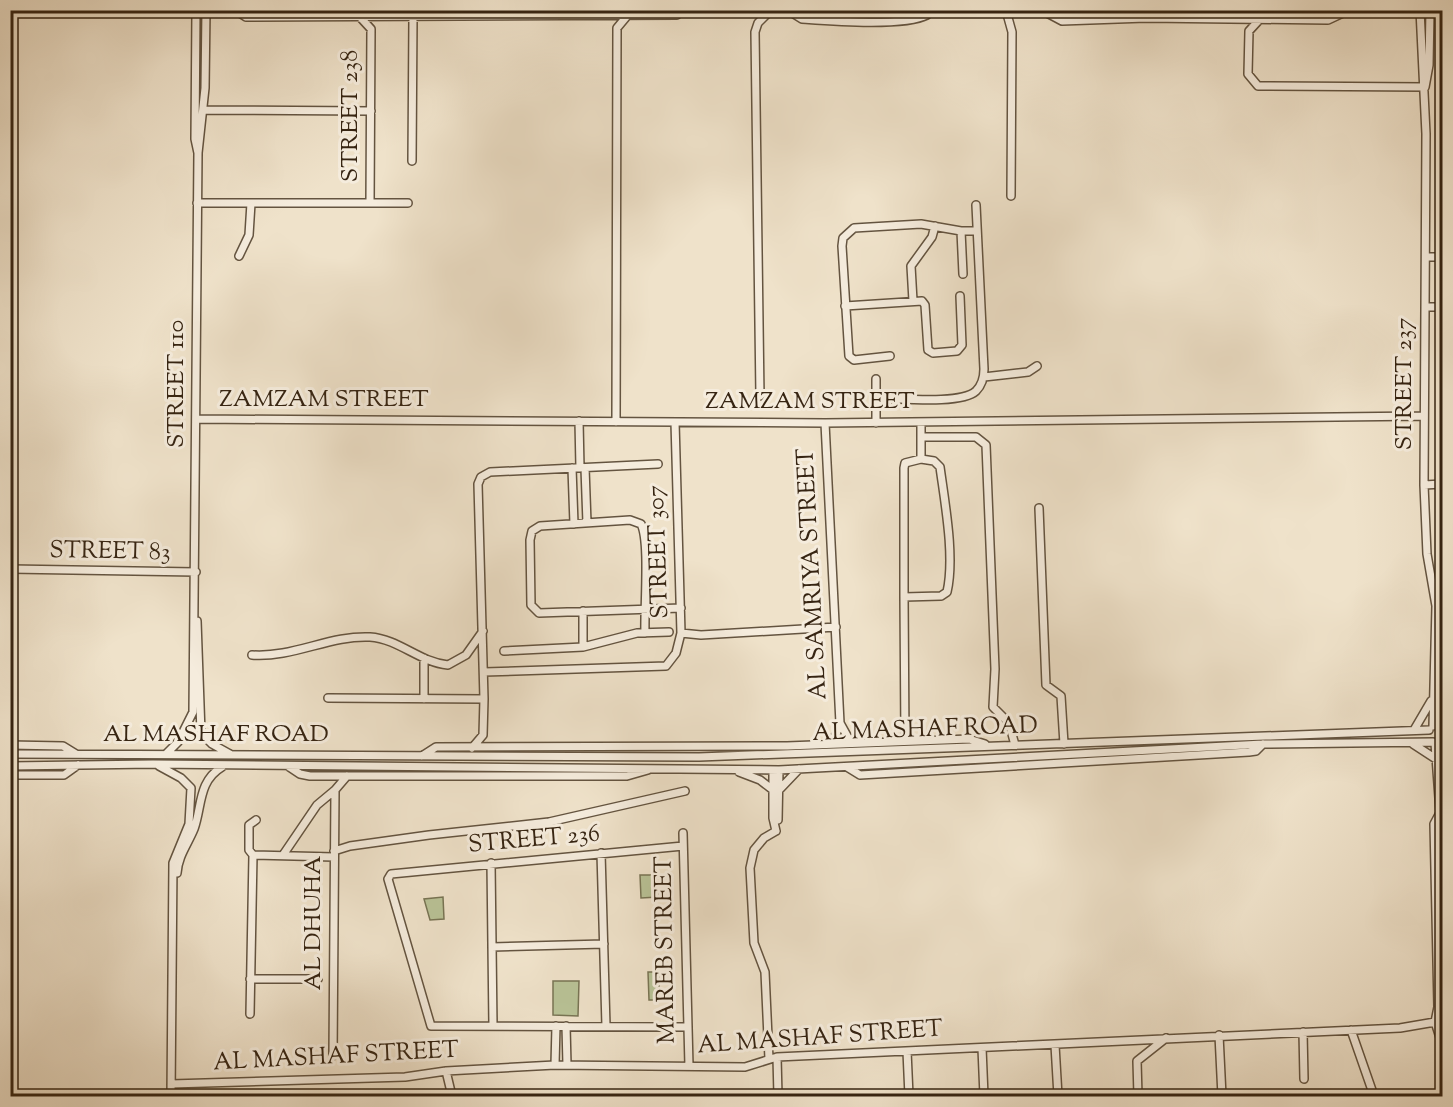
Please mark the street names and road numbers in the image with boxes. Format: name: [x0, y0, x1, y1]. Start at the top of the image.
street label: STREET 238: [334, 50, 368, 182]
street label: STREET 237: [1388, 318, 1422, 450]
street label: STREET 110: [160, 320, 194, 448]
street label: ZAMZAM STREET: [219, 383, 429, 417]
street label: ZAMZAM STREET: [705, 385, 915, 419]
street label: AL SAMRIYA STREET: [789, 447, 837, 701]
street label: STREET 307: [640, 485, 678, 619]
street label: STREET 83: [49, 534, 171, 570]
street label: AL MASHAF ROAD: [812, 709, 1038, 751]
street label: AL MASHAF ROAD: [103, 718, 329, 752]
street label: STREET 236: [467, 817, 601, 863]
street label: AL DHUHA: [297, 855, 331, 991]
street label: MAREB STREET: [647, 856, 685, 1044]
street label: AL MASHAF STREET: [696, 1012, 944, 1064]
street label: AL MASHAF STREET: [212, 1034, 460, 1080]

